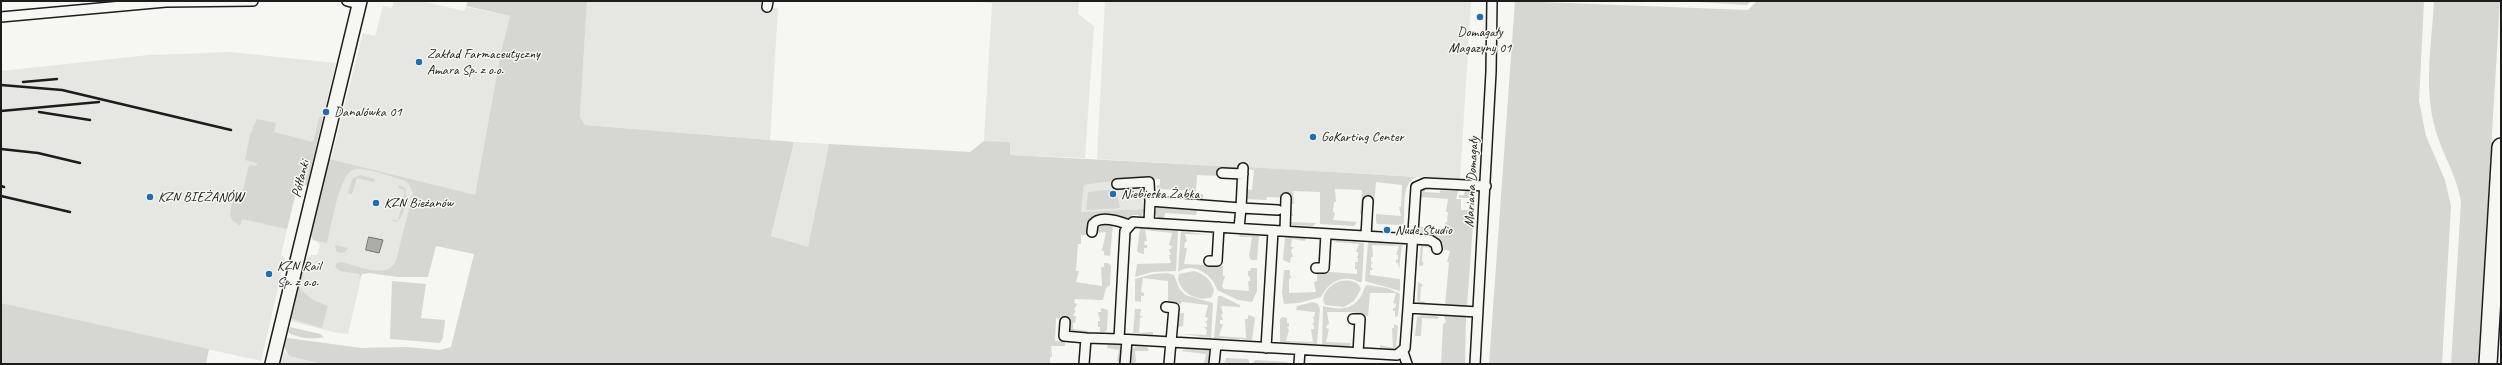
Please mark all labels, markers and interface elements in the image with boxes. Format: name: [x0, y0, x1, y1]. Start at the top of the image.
marker: Domagały Magazyny 01: [1475, 12, 1485, 22]
place label: Domagały Magazyny 01: [1448, 24, 1512, 56]
place label: Zakład Farmaceutyczny Amara Sp. z o.o.: [427, 46, 540, 78]
marker: Zakład Farmaceutyczny Amara Sp. z o.o.: [414, 57, 424, 67]
place label: Danalówka 01: [334, 104, 402, 120]
marker: Danalówka 01: [321, 107, 331, 117]
place label: GoKarting Center: [1321, 129, 1404, 145]
marker: GoKarting Center: [1308, 132, 1318, 142]
street label: Mariana Domagały: [1461, 136, 1483, 228]
street label: Półłanki: [288, 159, 314, 199]
place label: Niebieska Żabka: [1121, 186, 1199, 202]
place label: KZN BIEŻANÓW: [158, 189, 243, 205]
marker: Niebieska Żabka: [1108, 189, 1118, 199]
marker: KZN BIEŻANÓW: [145, 192, 155, 202]
place label: KZN Bieżanów: [384, 195, 453, 211]
marker: KZN Bieżanów: [371, 198, 381, 208]
place label: Nude Studio: [1395, 222, 1452, 238]
marker: Nude Studio: [1382, 225, 1392, 235]
place label: KZN Rail Sp. z o.o.: [277, 258, 321, 290]
marker: KZN Rail Sp. z o.o.: [264, 269, 274, 279]

